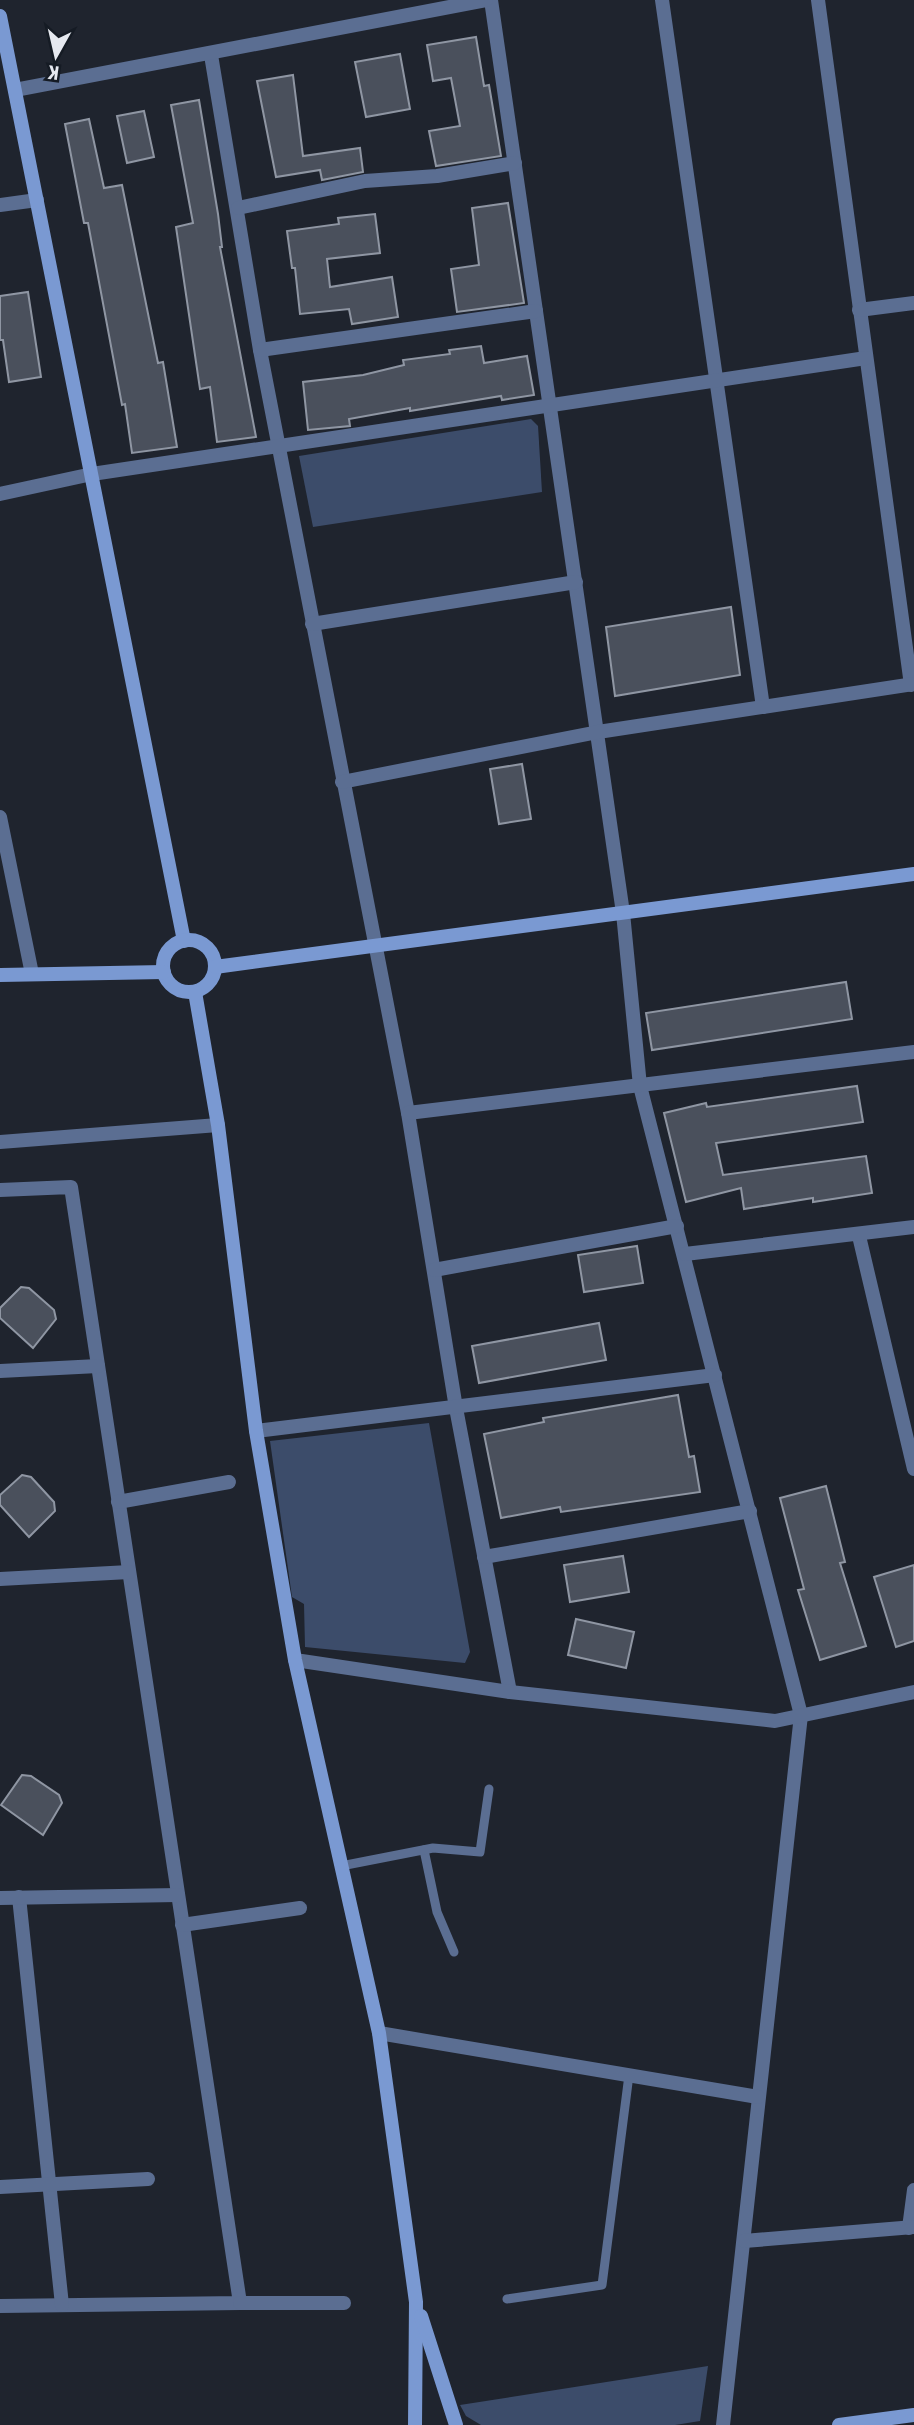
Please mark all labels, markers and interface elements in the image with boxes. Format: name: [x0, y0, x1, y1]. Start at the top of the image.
north arrow: [21, 21, 91, 91]
text: K: [46, 60, 61, 84]

